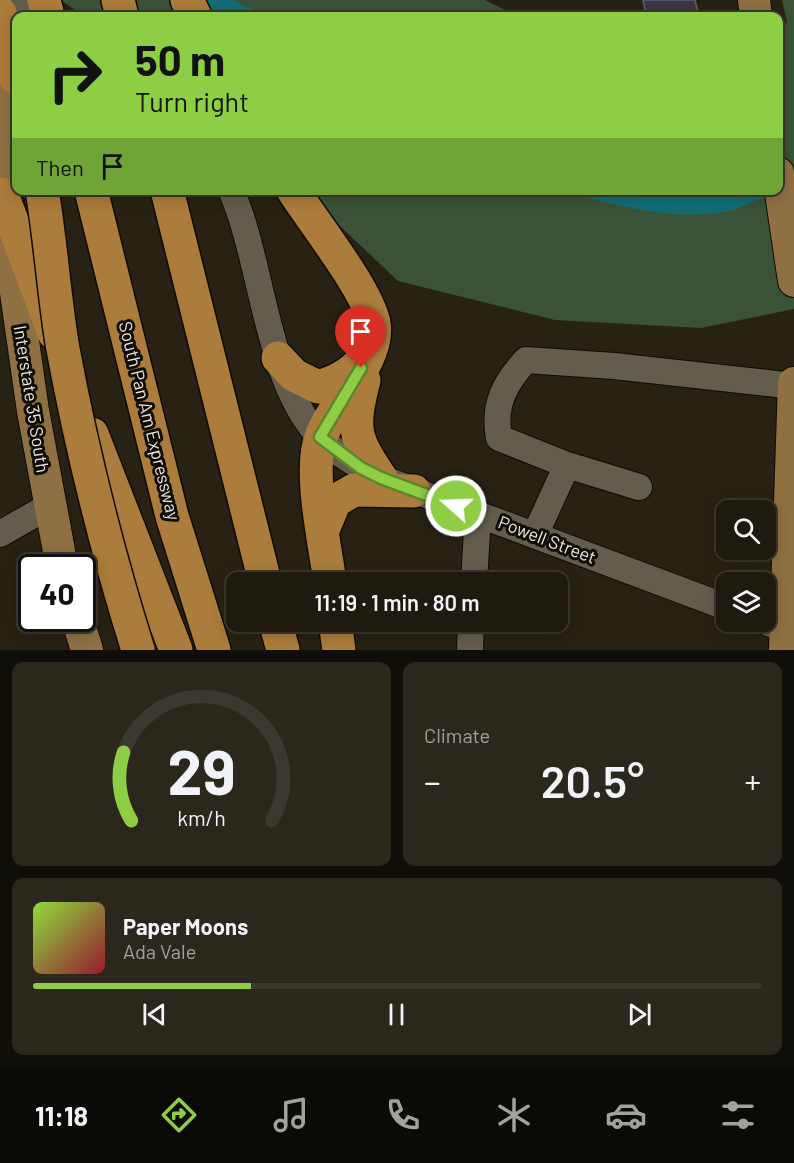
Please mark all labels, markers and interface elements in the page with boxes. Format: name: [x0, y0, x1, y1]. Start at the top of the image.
text: 50 m: [135, 34, 225, 84]
icon: right: [36, 36, 114, 114]
text: Turn right: [135, 85, 249, 117]
icon: arrive: [96, 150, 129, 183]
text: Then: [36, 154, 84, 180]
pin: [335, 306, 386, 368]
icon: arrive: [344, 315, 377, 348]
street label: South Pan Am Expressway: [115, 319, 185, 523]
street label: Interstate 35 South: [9, 324, 54, 474]
position arrow: [424, 474, 488, 538]
map controls: [716, 500, 776, 632]
button: search: [716, 500, 776, 560]
street label: Powell Street: [495, 510, 599, 568]
speed limit sign: 40: [18, 554, 96, 632]
button: layers: [716, 572, 776, 632]
text: 11:19 · 1 min · 80 m: [314, 589, 480, 615]
text: Climate: [424, 723, 490, 747]
text: 29: [167, 733, 236, 807]
text: 20.5°: [541, 753, 644, 807]
text: −: [424, 761, 441, 801]
text: +: [744, 761, 761, 801]
text: km/h: [177, 805, 226, 830]
text: Paper Moons: [123, 913, 248, 939]
text: Ada Vale: [123, 939, 196, 963]
icon: previous: [138, 998, 171, 1031]
icon: pause: [380, 998, 413, 1031]
icon: next: [623, 998, 656, 1031]
icon: directions: [158, 1094, 200, 1136]
icon: music: [270, 1094, 312, 1136]
icon: phone: [382, 1094, 424, 1136]
icon: climate: [493, 1094, 535, 1136]
icon: car: [605, 1094, 647, 1136]
icon: filters: [717, 1094, 759, 1136]
text: 11:18: [35, 1099, 88, 1131]

